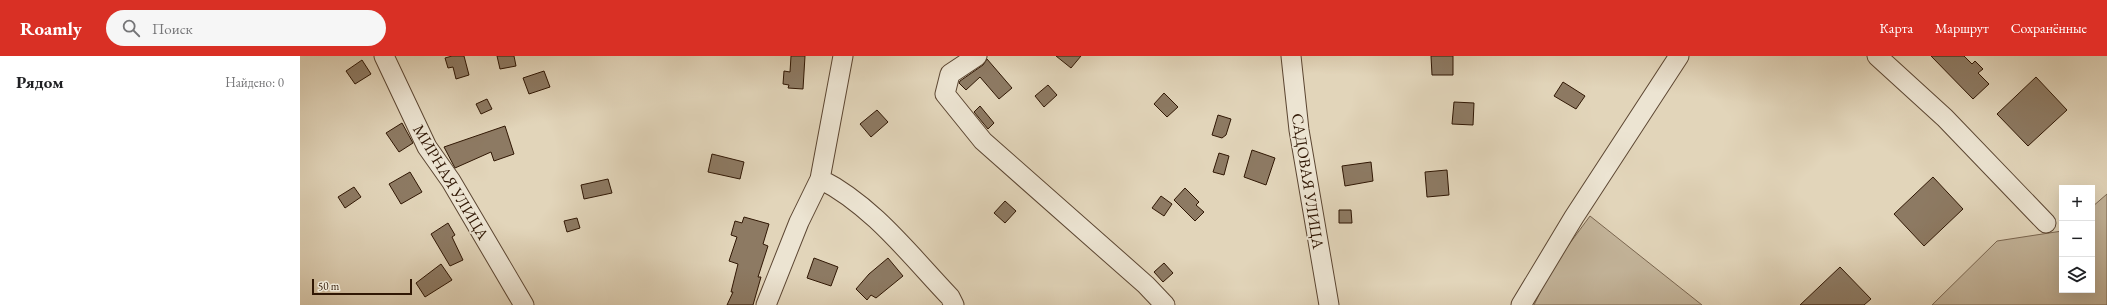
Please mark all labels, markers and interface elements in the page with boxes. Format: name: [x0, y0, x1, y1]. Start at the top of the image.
search box: [106, 10, 386, 46]
text: Roamly: [20, 16, 82, 41]
icon: search: [120, 17, 142, 39]
text: Поиск: [152, 19, 193, 38]
text: Карта: [1880, 19, 1913, 37]
text: Маршрут: [1935, 19, 1989, 37]
text: Сохранённые: [2011, 19, 2087, 37]
text: Рядом: [16, 71, 64, 93]
text: Найдено: 0: [225, 74, 284, 91]
street label: САДОВАЯ УЛИЦА: [1287, 112, 1329, 251]
street label: МИРНАЯ УЛИЦА: [408, 121, 494, 244]
map controls: [2059, 185, 2095, 293]
button: +: [2059, 185, 2095, 221]
button: −: [2059, 221, 2095, 257]
button: layers: [2059, 257, 2095, 293]
scale bar: [312, 277, 412, 296]
text: 50 m: [318, 279, 339, 293]

